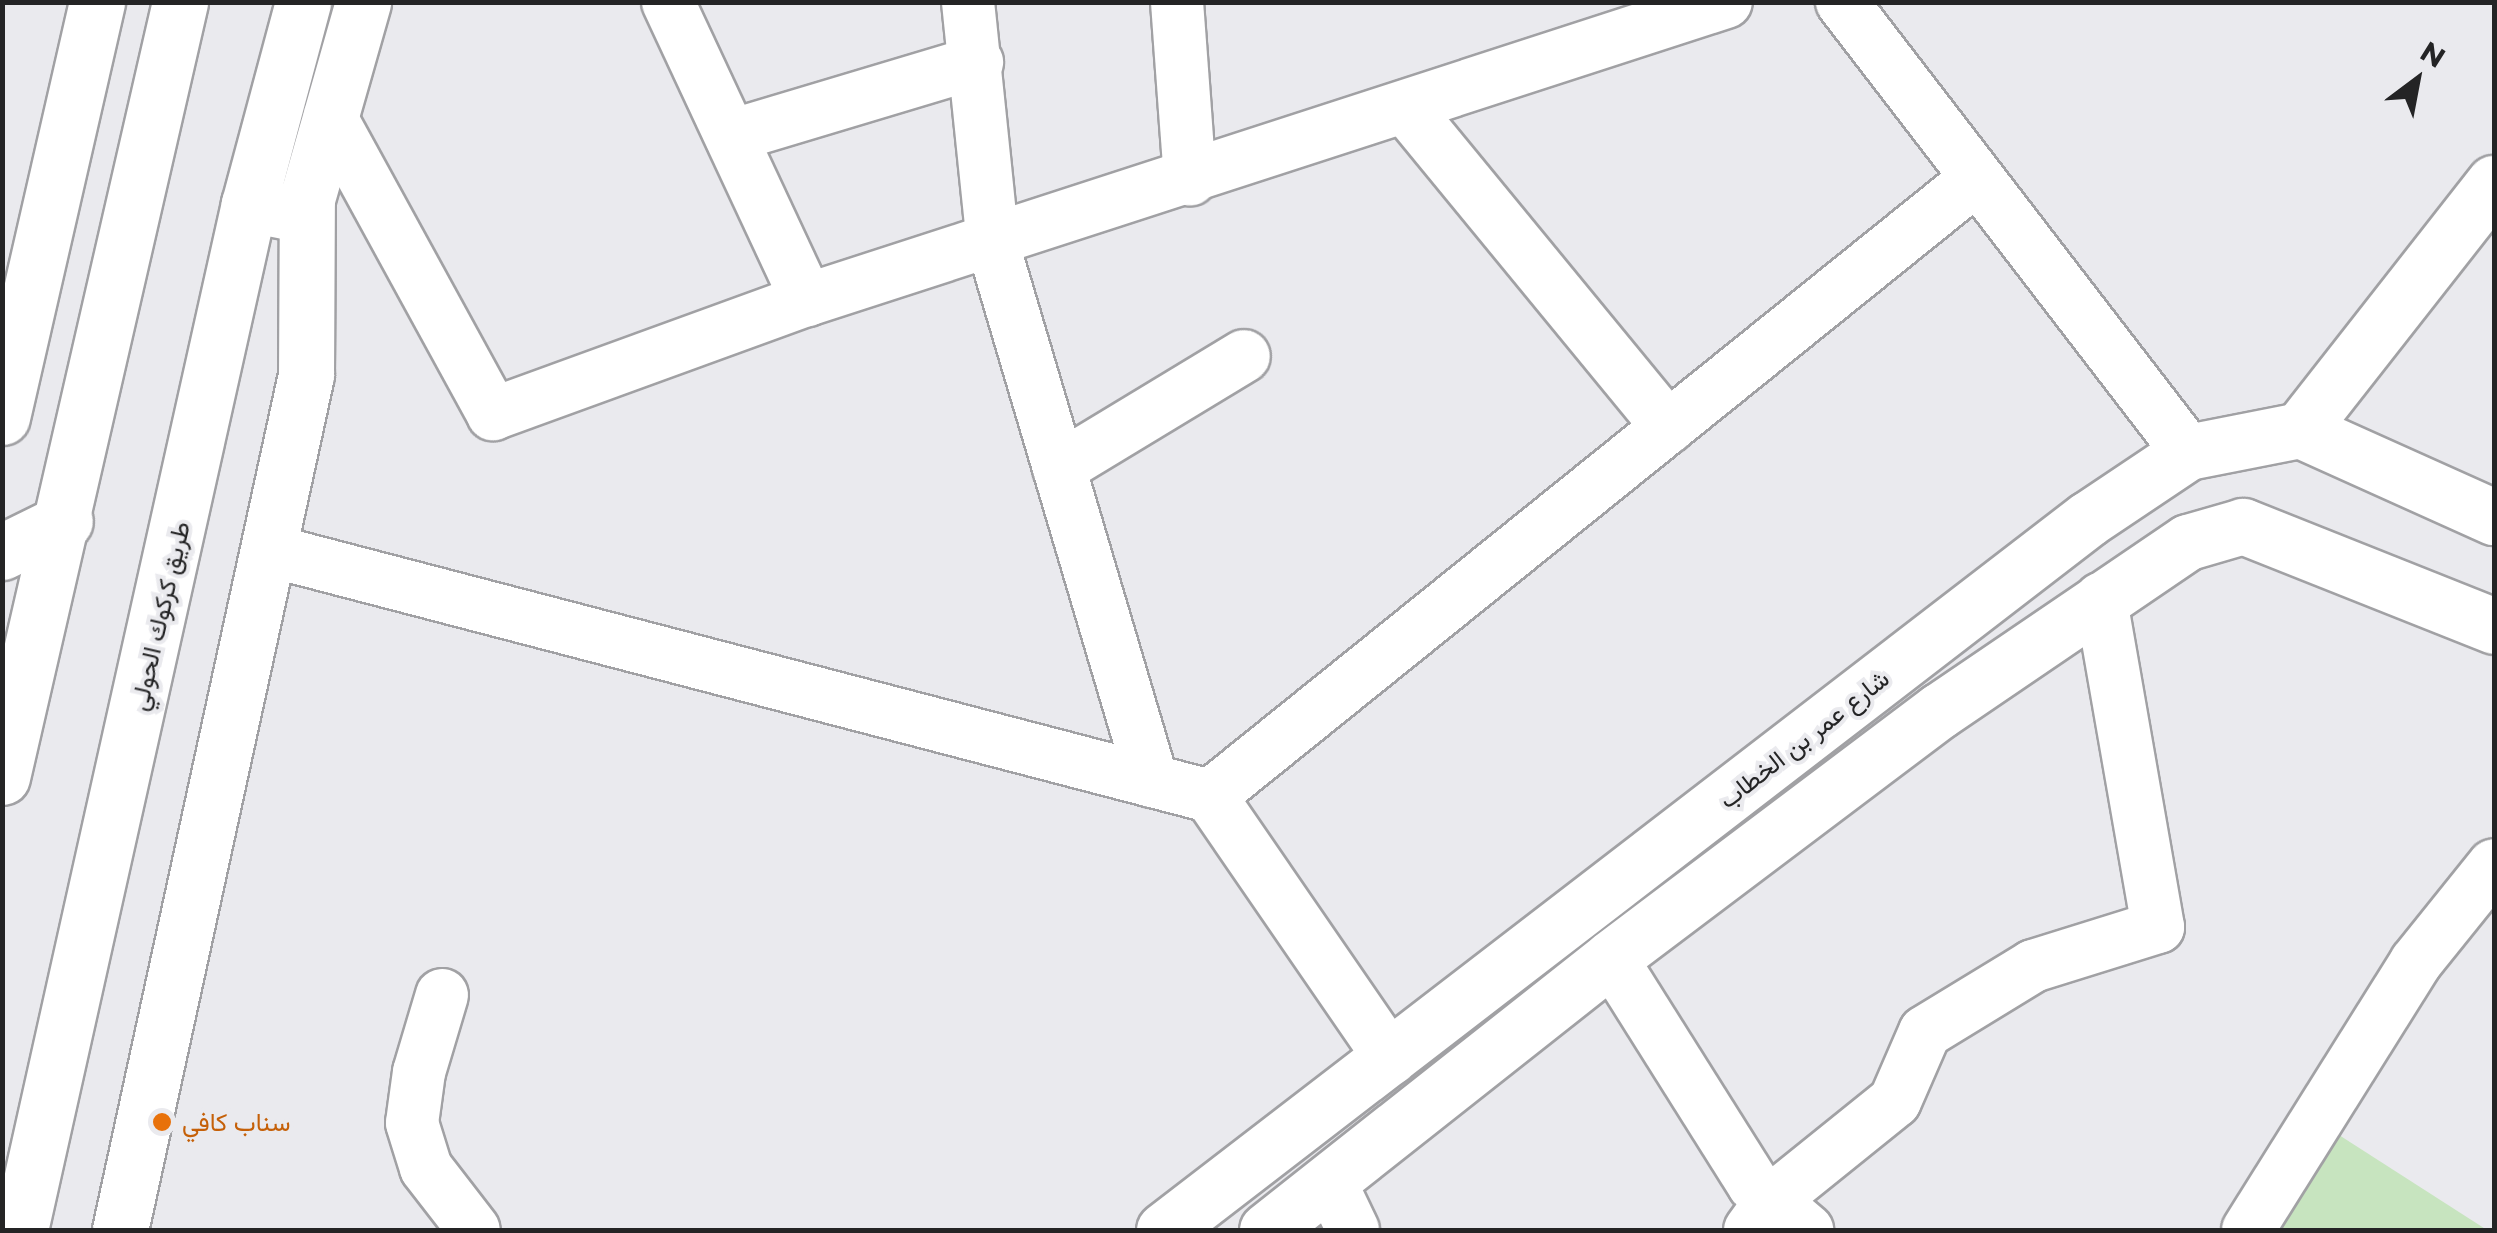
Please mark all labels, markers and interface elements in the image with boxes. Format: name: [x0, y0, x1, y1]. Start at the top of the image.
north arrow: [2367, 30, 2467, 130]
text: N: [2414, 34, 2451, 75]
street label: طريق كركوك الحولي: [124, 518, 196, 714]
street label: شارع عمر بن الخطاب: [1713, 663, 1895, 815]
place label: سناب كافي: [182, 1107, 290, 1137]
marker: سناب كافي: [151, 1111, 173, 1133]

